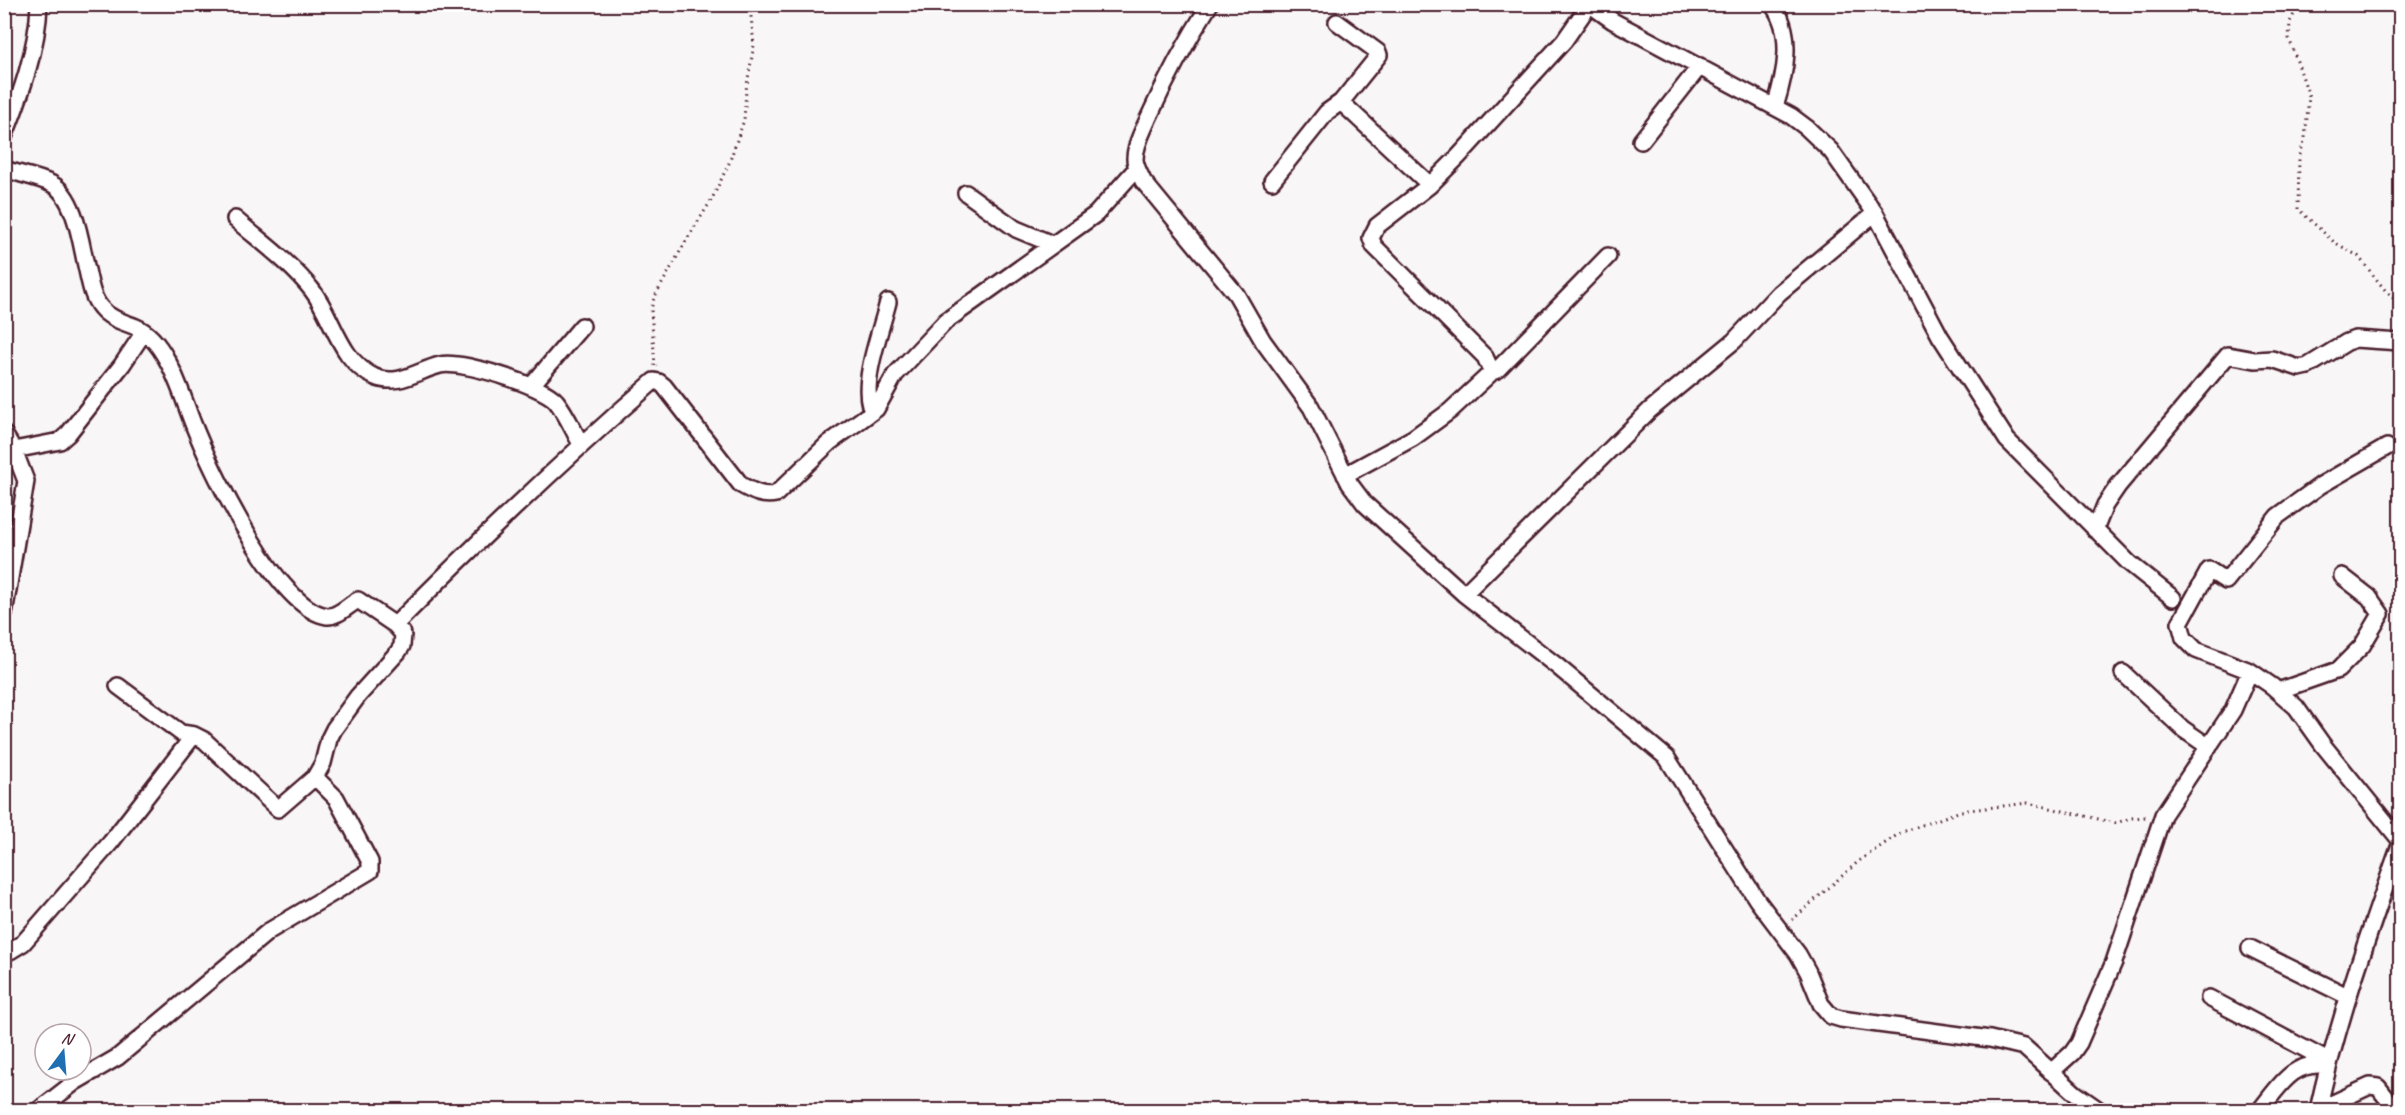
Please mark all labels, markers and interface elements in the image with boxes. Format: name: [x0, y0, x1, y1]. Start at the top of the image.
north arrow: [33, 1022, 93, 1082]
text: N: [59, 1028, 77, 1050]

